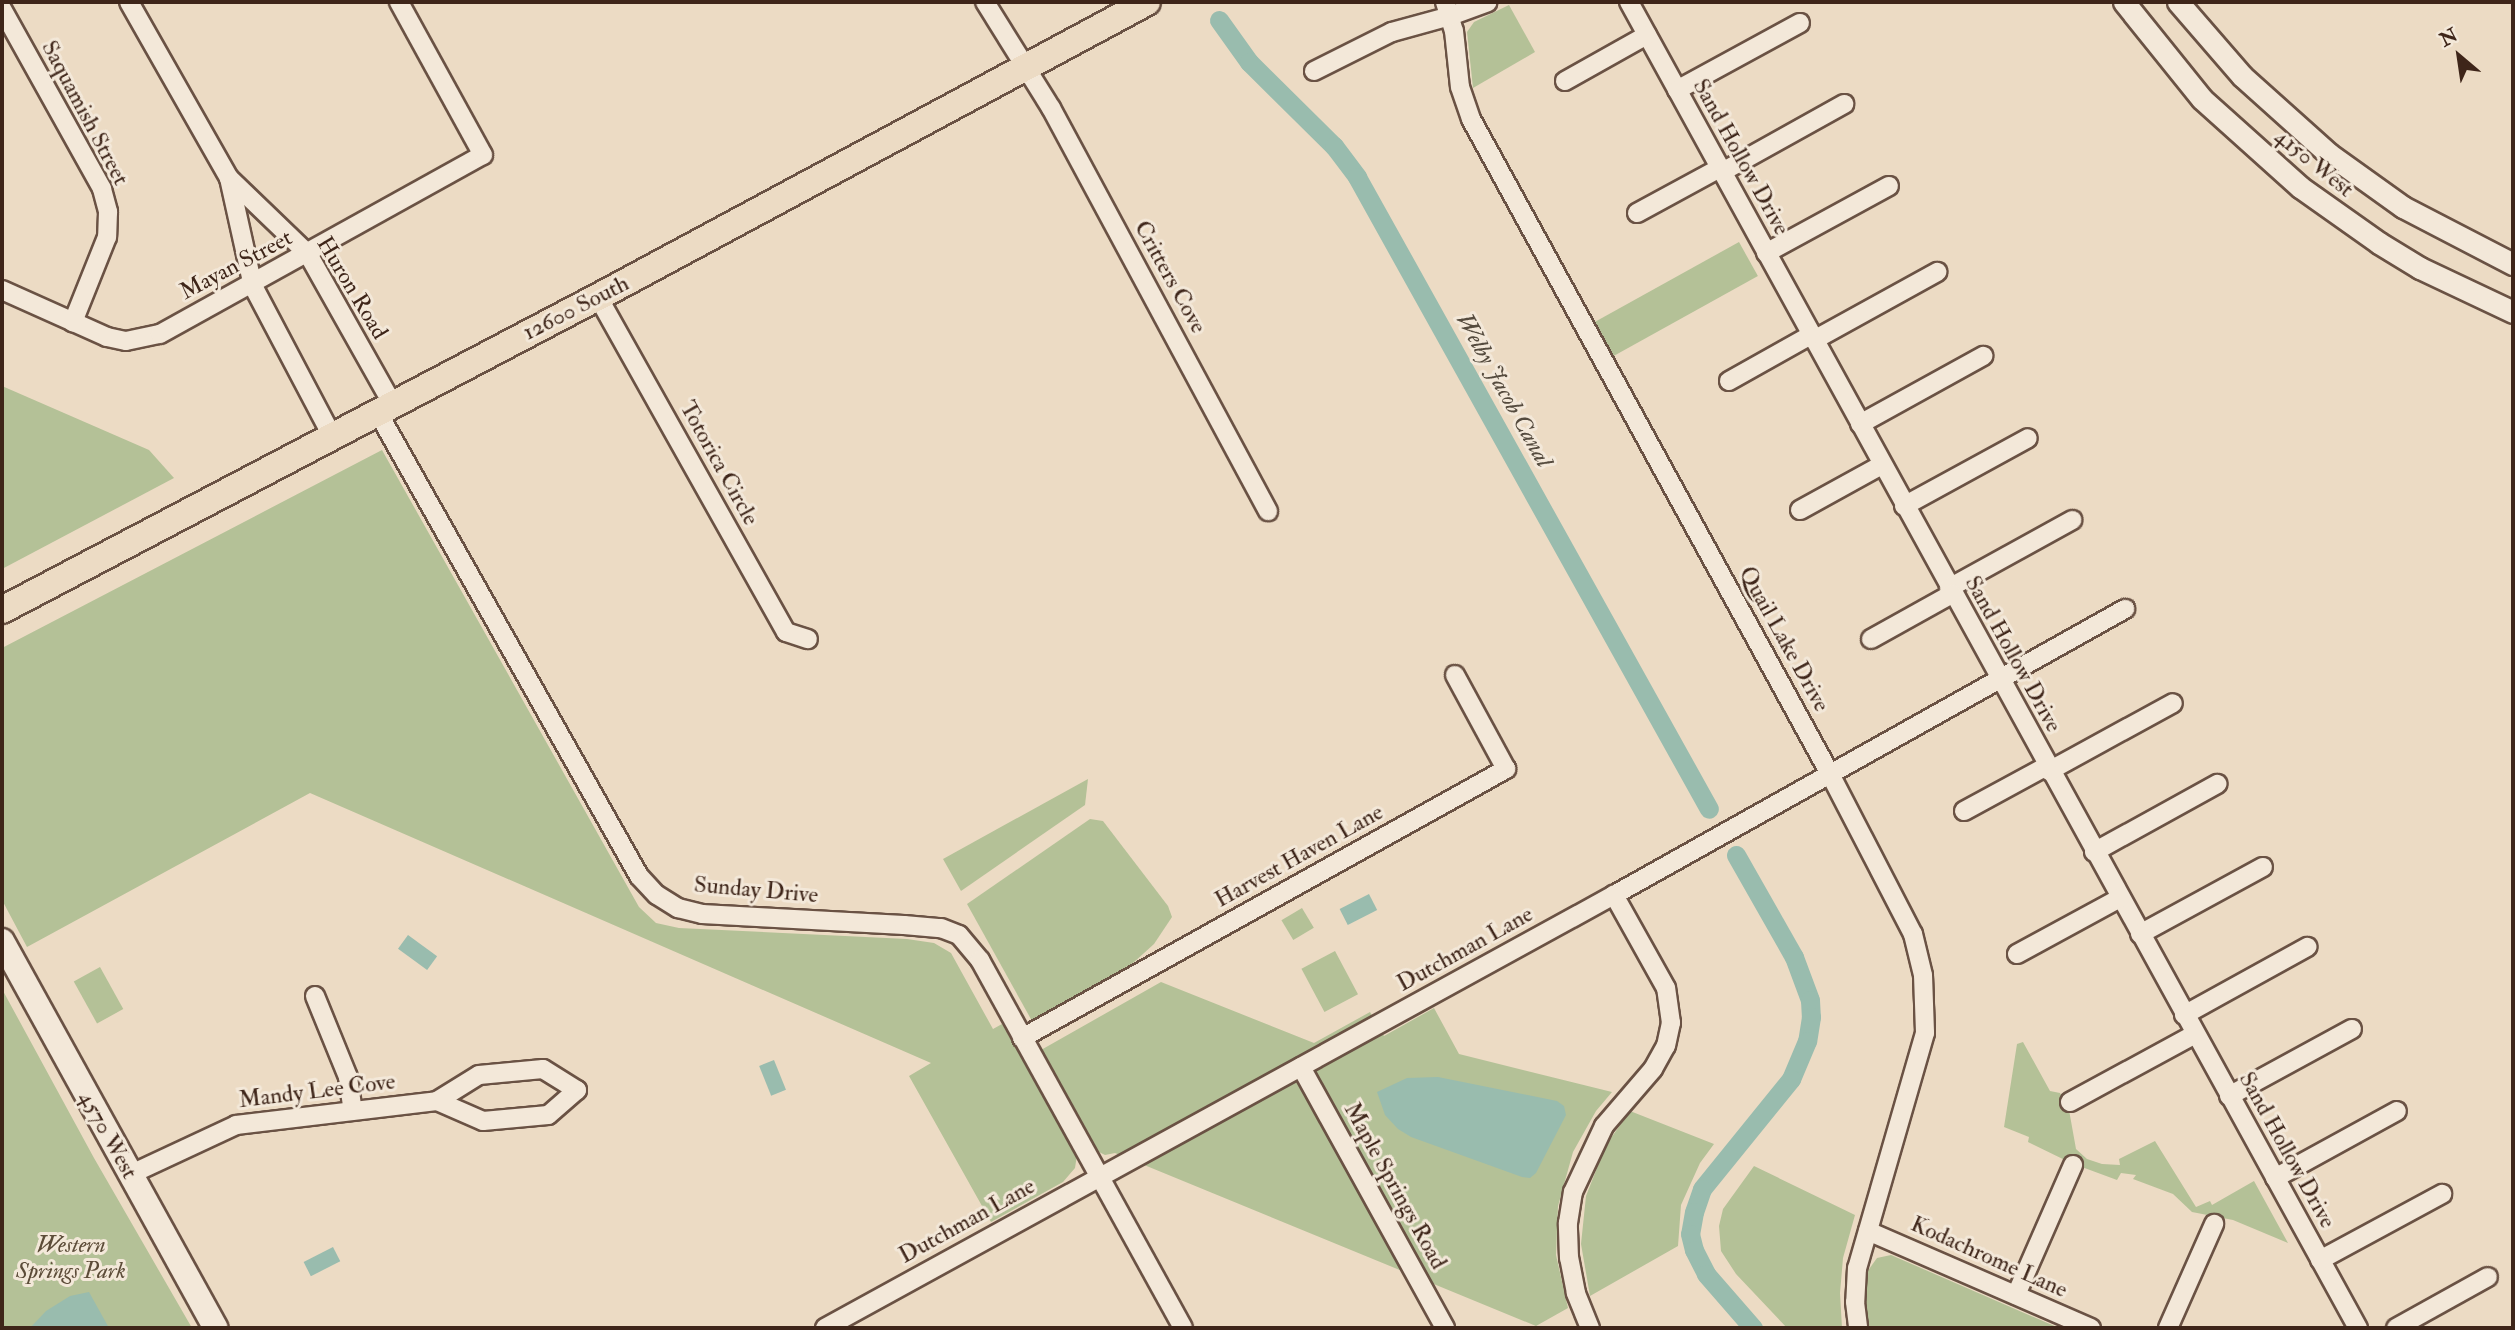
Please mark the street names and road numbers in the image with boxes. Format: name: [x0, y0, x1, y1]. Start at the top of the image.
street label: Saquamish Street: [35, 36, 135, 190]
street label: Sand Hollow Drive: [1687, 74, 1795, 240]
street label: 4150 West: [2269, 123, 2359, 203]
street label: Critters Cove: [1128, 216, 1212, 338]
street label: Mayan Street: [175, 224, 297, 306]
street label: Huron Road: [311, 232, 393, 344]
street label: 12600 South: [518, 270, 634, 346]
street label: Totorica Circle: [674, 396, 764, 530]
street label: Quail Lake Drive: [1733, 562, 1835, 716]
street label: Sand Hollow Drive: [1959, 571, 2067, 737]
street label: Harvest Haven Lane: [1210, 798, 1388, 914]
street label: Sunday Drive: [693, 871, 819, 909]
street label: Dutchman Lane: [1392, 900, 1538, 998]
street label: Sand Hollow Drive: [2233, 1067, 2341, 1233]
street label: Mandy Lee Cove: [237, 1068, 397, 1114]
street label: 4570 West: [73, 1086, 143, 1184]
street label: Maple Springs Road: [1338, 1098, 1452, 1274]
street label: Dutchman Lane: [894, 1172, 1040, 1270]
street label: Kodachrome Lane: [1907, 1210, 2071, 1304]

